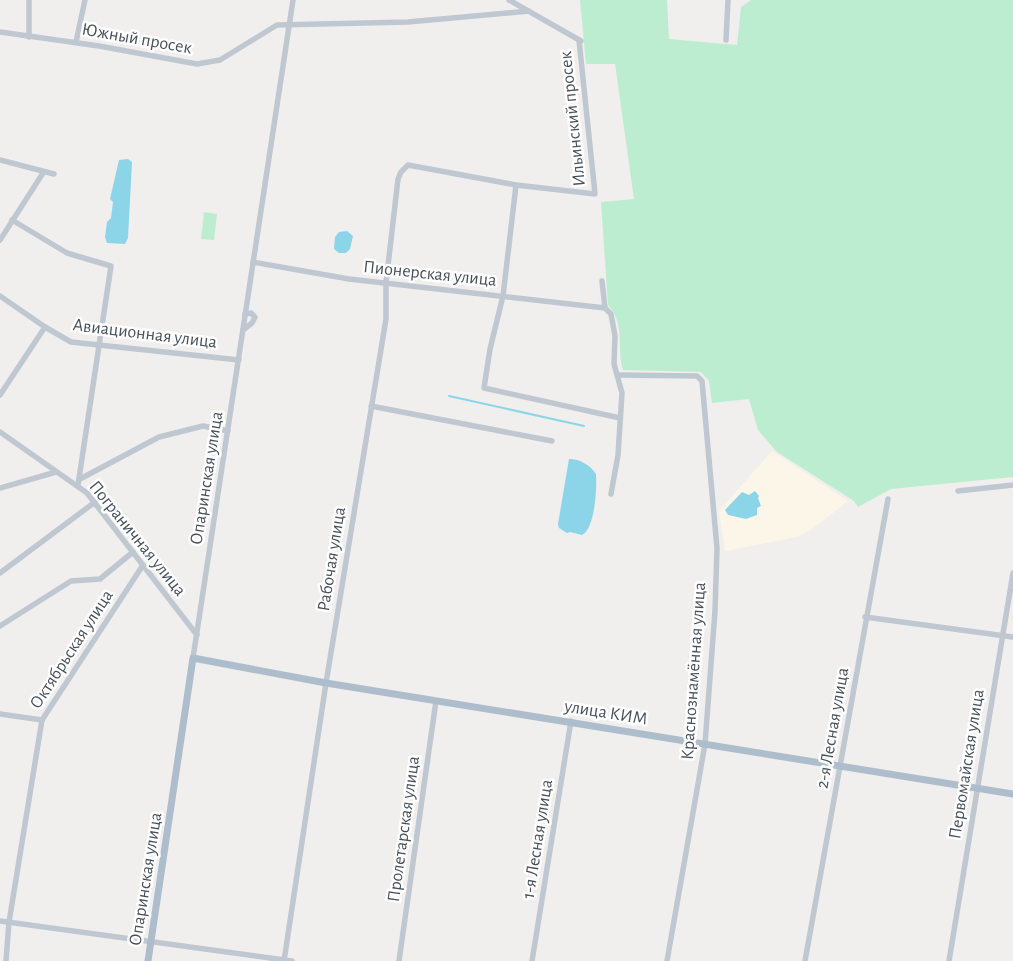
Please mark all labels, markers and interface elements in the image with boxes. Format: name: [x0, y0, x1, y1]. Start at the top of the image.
street label: Южный просек: [80, 20, 194, 58]
street label: Ильинский просек: [557, 50, 589, 187]
street label: Пионерская улица: [362, 258, 498, 290]
street label: Авиационная улица: [72, 316, 218, 352]
street label: Опаринская улица: [188, 410, 226, 546]
street label: Пограничная улица: [85, 478, 189, 600]
street label: Рабочая улица: [314, 506, 349, 613]
street label: Краснознамённая улица: [679, 581, 709, 761]
street label: Октябрьская улица: [26, 586, 117, 712]
street label: 2-я Лесная улица: [813, 666, 852, 790]
street label: Первомайская улица: [946, 688, 988, 840]
street label: улица КИМ: [562, 697, 649, 728]
street label: Пролетарская улица: [385, 755, 423, 903]
street label: 1-я Лесная улица: [520, 778, 556, 900]
street label: Опаринская улица: [127, 811, 165, 947]

